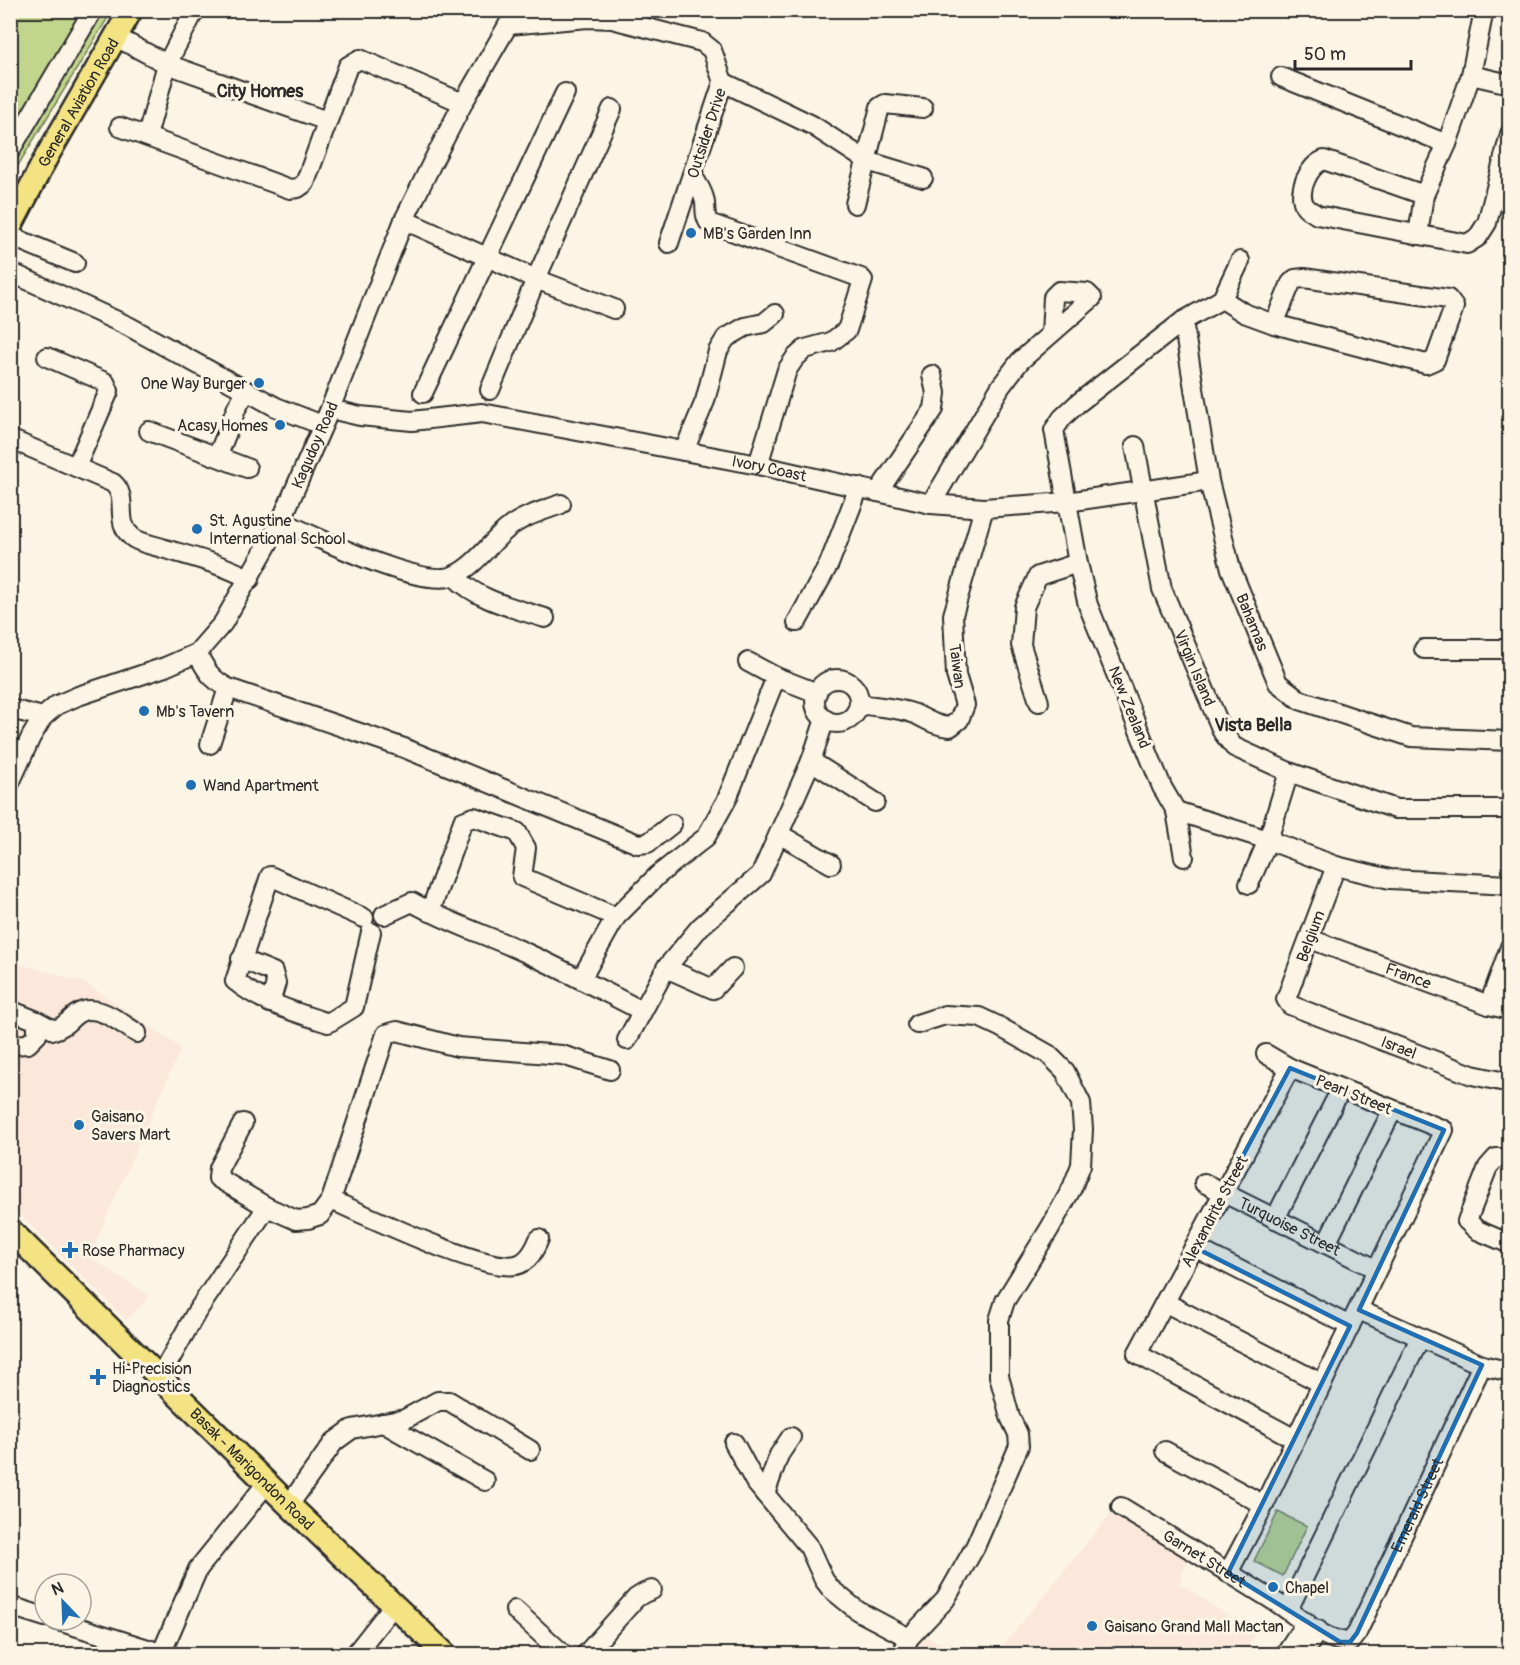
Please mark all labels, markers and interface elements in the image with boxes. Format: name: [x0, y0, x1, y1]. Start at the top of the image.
scale bar: [1295, 33, 1410, 71]
street label: General Aviation Road: [34, 35, 124, 171]
text: 50 m: [1304, 43, 1346, 66]
district label: City Homes: [217, 80, 304, 103]
street label: Outsider Drive: [683, 85, 731, 181]
place label: MB's Garden Inn: [703, 224, 812, 244]
marker: MB's Garden Inn: [684, 226, 698, 240]
place label: One Way Burger: [141, 374, 247, 394]
marker: One Way Burger: [252, 376, 266, 390]
street label: Kagudoy Road: [287, 399, 343, 492]
place label: Acasy Homes: [177, 416, 268, 436]
marker: Acasy Homes: [273, 418, 287, 432]
street label: Ivory Coast: [730, 451, 809, 487]
place label: St. Agustine International School: [209, 511, 346, 549]
marker: St. Agustine International School: [190, 522, 204, 536]
street label: Bahamas: [1231, 591, 1273, 654]
street label: Virgin Island: [1169, 627, 1219, 709]
street label: Taiwan: [944, 643, 970, 690]
street label: New Zealand: [1104, 663, 1155, 751]
place label: Mb's Tavern: [156, 702, 234, 722]
marker: Mb's Tavern: [137, 704, 151, 718]
district label: Vista Bella: [1214, 714, 1292, 737]
place label: Wand Apartment: [203, 776, 319, 796]
marker: Wand Apartment: [184, 778, 198, 792]
street label: Belgium: [1292, 908, 1329, 965]
street label: France: [1382, 959, 1434, 994]
street label: Israel: [1378, 1032, 1419, 1064]
street label: Pearl Street: [1313, 1071, 1395, 1119]
place label: Gaisano Savers Mart: [91, 1107, 171, 1145]
marker: Gaisano Savers Mart: [72, 1118, 86, 1132]
street label: Alexandrite Street: [1177, 1152, 1253, 1271]
street label: Turquoise Street: [1235, 1193, 1344, 1261]
place label: Rose Pharmacy: [82, 1241, 185, 1261]
marker: Rose Pharmacy: [63, 1243, 77, 1257]
place label: Hi-Precision Diagnostics: [112, 1359, 192, 1397]
marker: Hi-Precision Diagnostics: [89, 1368, 107, 1386]
street label: Basak - Marigondon Road: [185, 1404, 318, 1535]
street label: Emerald Street: [1387, 1454, 1449, 1556]
street label: Garnet Street: [1159, 1526, 1250, 1592]
north arrow: [33, 1572, 93, 1632]
text: N: [49, 1578, 67, 1600]
place label: Chapel: [1285, 1578, 1329, 1598]
marker: Chapel: [1266, 1580, 1280, 1594]
place label: Gaisano Grand Mall Mactan: [1104, 1617, 1284, 1637]
marker: Gaisano Grand Mall Mactan: [1085, 1619, 1099, 1633]

